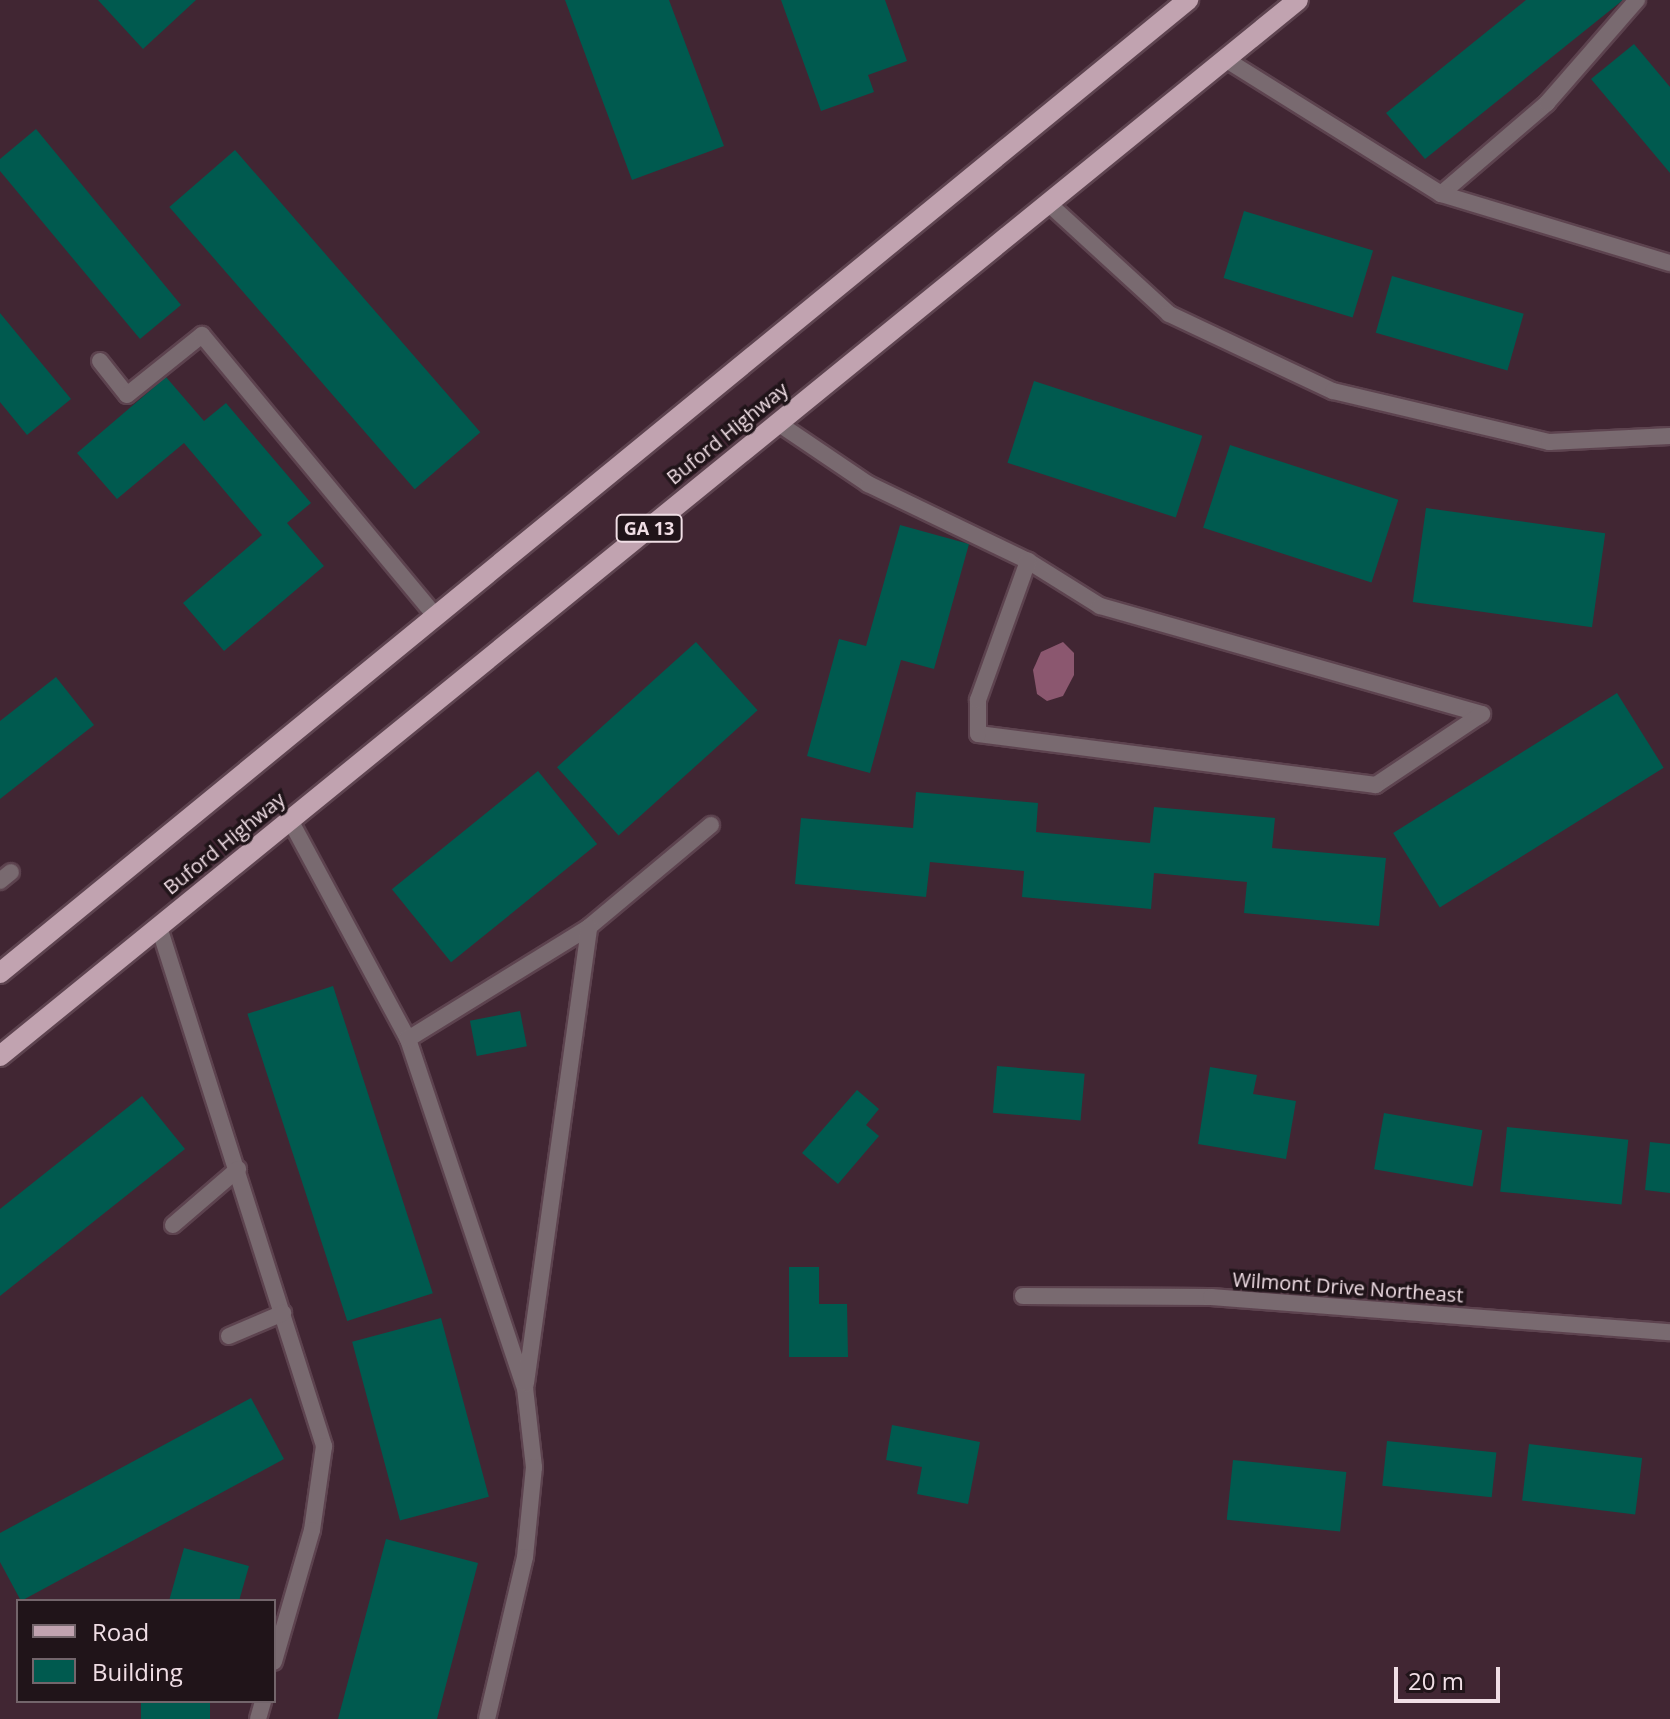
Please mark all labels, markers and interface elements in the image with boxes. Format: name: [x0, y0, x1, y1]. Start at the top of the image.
street label: Buford Highway: [662, 377, 792, 489]
road number: GA 13: [615, 514, 683, 542]
street label: Buford Highway: [159, 787, 289, 899]
street label: Wilmont Drive Northeast: [1232, 1267, 1464, 1307]
legend: [16, 1599, 276, 1703]
text: Road: [92, 1615, 149, 1648]
scale bar: [1398, 1651, 1504, 1701]
text: Building: [92, 1655, 183, 1688]
text: 20 m: [1408, 1664, 1464, 1697]

